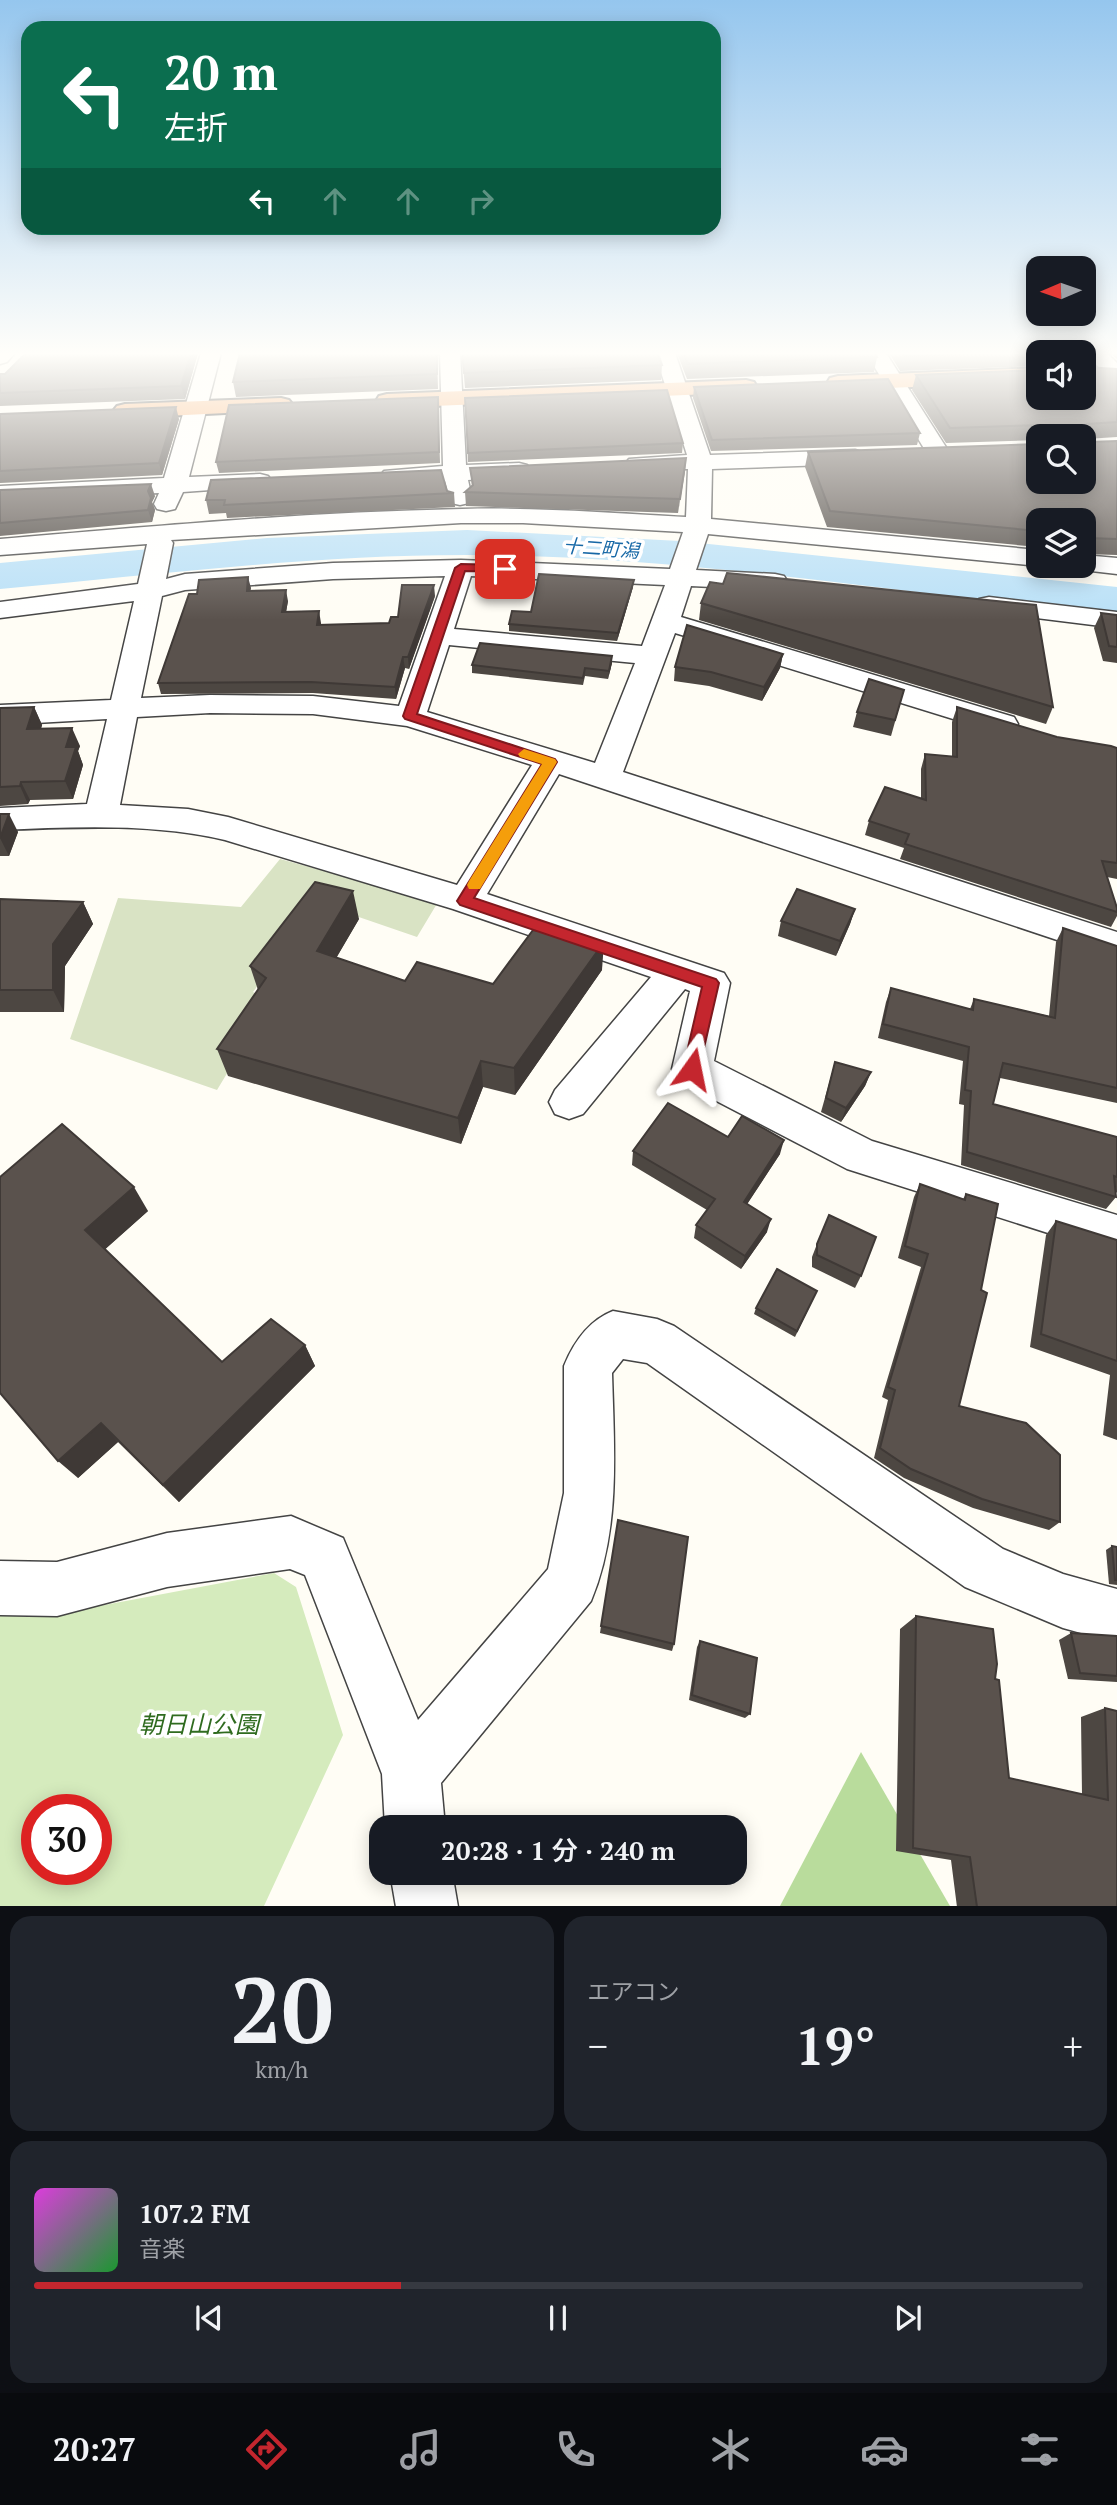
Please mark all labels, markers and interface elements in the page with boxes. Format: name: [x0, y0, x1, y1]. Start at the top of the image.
text: 20 m: [164, 39, 278, 104]
icon: left: [49, 49, 140, 140]
text: 左折: [164, 106, 228, 148]
icon: left: [243, 182, 281, 220]
icon: ahead: [316, 182, 354, 220]
icon: ahead: [389, 182, 427, 220]
icon: right: [462, 182, 500, 220]
north arrow: [1026, 256, 1096, 326]
map controls: [1026, 256, 1096, 578]
button: sound: [1026, 340, 1096, 410]
button: search: [1026, 424, 1096, 494]
button: layers: [1026, 508, 1096, 578]
water label: 十二町潟: [562, 532, 642, 563]
pin: [475, 539, 535, 599]
icon: arrive: [486, 550, 524, 588]
position arrow: [655, 1032, 729, 1106]
park label: 朝日山公園: [139, 1708, 262, 1740]
speed limit sign: 30: [21, 1794, 112, 1885]
text: 20:28 · 1 分 · 240 m: [441, 1833, 675, 1867]
text: 20: [230, 1948, 333, 2069]
text: エアコン: [588, 1976, 680, 2007]
text: 19°: [795, 2011, 875, 2080]
text: −: [588, 2021, 608, 2071]
text: +: [1063, 2021, 1083, 2071]
text: km/h: [255, 2054, 308, 2085]
text: 107.2 FM: [139, 2196, 250, 2230]
text: 音楽: [139, 2233, 185, 2264]
icon: previous: [190, 2299, 228, 2337]
icon: pause: [539, 2299, 577, 2337]
icon: next: [889, 2299, 927, 2337]
icon: directions: [242, 2425, 291, 2474]
icon: music: [396, 2425, 445, 2474]
icon: phone: [551, 2425, 600, 2474]
icon: climate: [706, 2425, 755, 2474]
icon: car: [860, 2425, 909, 2474]
icon: filters: [1015, 2425, 1064, 2474]
text: 20:27: [53, 2428, 136, 2470]

